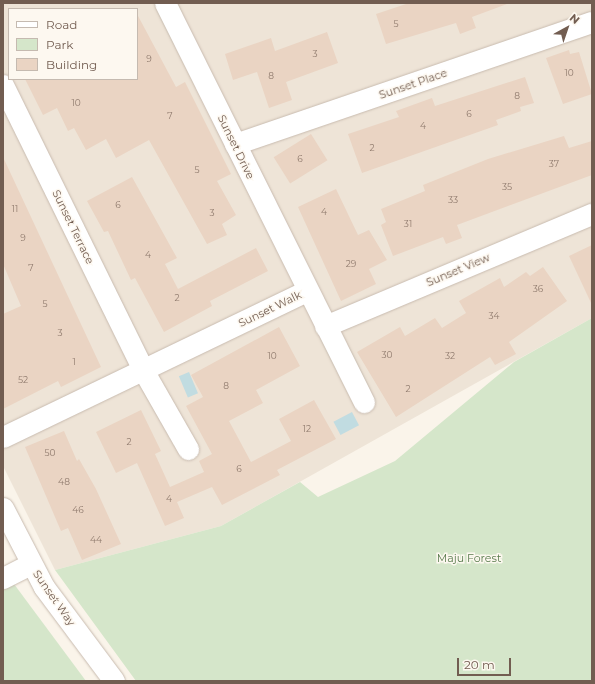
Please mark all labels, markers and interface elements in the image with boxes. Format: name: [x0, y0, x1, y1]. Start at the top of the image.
legend: [8, 8, 138, 80]
north arrow: [547, 8, 587, 48]
text: N: [567, 11, 583, 27]
text: Road: [46, 17, 77, 32]
house number: 5: [393, 19, 399, 29]
text: Park: [46, 37, 73, 52]
house number: 3: [312, 49, 318, 59]
house number: 9: [146, 54, 152, 64]
text: Building: [46, 57, 97, 72]
street label: Sunset Place: [377, 66, 449, 102]
house number: 10: [564, 68, 574, 78]
house number: 8: [268, 71, 274, 81]
house number: 8: [514, 91, 520, 101]
house number: 10: [71, 98, 81, 108]
house number: 6: [466, 109, 472, 119]
house number: 7: [167, 111, 173, 121]
street label: Sunset Drive: [215, 113, 257, 181]
house number: 4: [420, 121, 426, 131]
house number: 2: [369, 143, 375, 153]
house number: 6: [297, 154, 303, 164]
house number: 37: [549, 159, 559, 169]
house number: 5: [194, 165, 200, 175]
house number: 35: [502, 182, 512, 192]
street label: Sunset Terrace: [49, 188, 97, 266]
house number: 33: [448, 195, 458, 205]
house number: 6: [115, 200, 121, 210]
house number: 11: [12, 204, 18, 214]
house number: 4: [321, 207, 327, 217]
house number: 3: [209, 208, 215, 218]
house number: 31: [404, 219, 412, 229]
house number: 9: [20, 233, 26, 243]
house number: 4: [145, 250, 151, 260]
street label: Sunset View: [424, 251, 492, 289]
house number: 29: [346, 259, 356, 269]
house number: 7: [28, 263, 34, 273]
house number: 36: [533, 284, 543, 294]
street label: Sunset Walk: [236, 288, 304, 330]
house number: 2: [174, 293, 180, 303]
house number: 5: [42, 299, 48, 309]
house number: 34: [488, 311, 500, 321]
house number: 3: [57, 328, 63, 338]
house number: 30: [381, 350, 393, 360]
house number: 10: [267, 351, 277, 361]
house number: 32: [445, 351, 455, 361]
house number: 1: [72, 357, 76, 367]
house number: 52: [18, 375, 28, 385]
house number: 8: [223, 381, 229, 391]
house number: 2: [405, 384, 411, 394]
house number: 12: [303, 424, 311, 434]
house number: 2: [126, 437, 132, 447]
house number: 50: [44, 448, 56, 458]
house number: 6: [236, 464, 242, 474]
house number: 48: [58, 477, 70, 487]
house number: 4: [166, 494, 172, 504]
house number: 46: [72, 505, 84, 515]
house number: 44: [90, 535, 102, 545]
park label: Maju Forest: [437, 551, 501, 565]
street label: Sunset Way: [30, 568, 78, 628]
scale bar: [459, 650, 513, 676]
text: 20 m: [464, 657, 495, 672]

